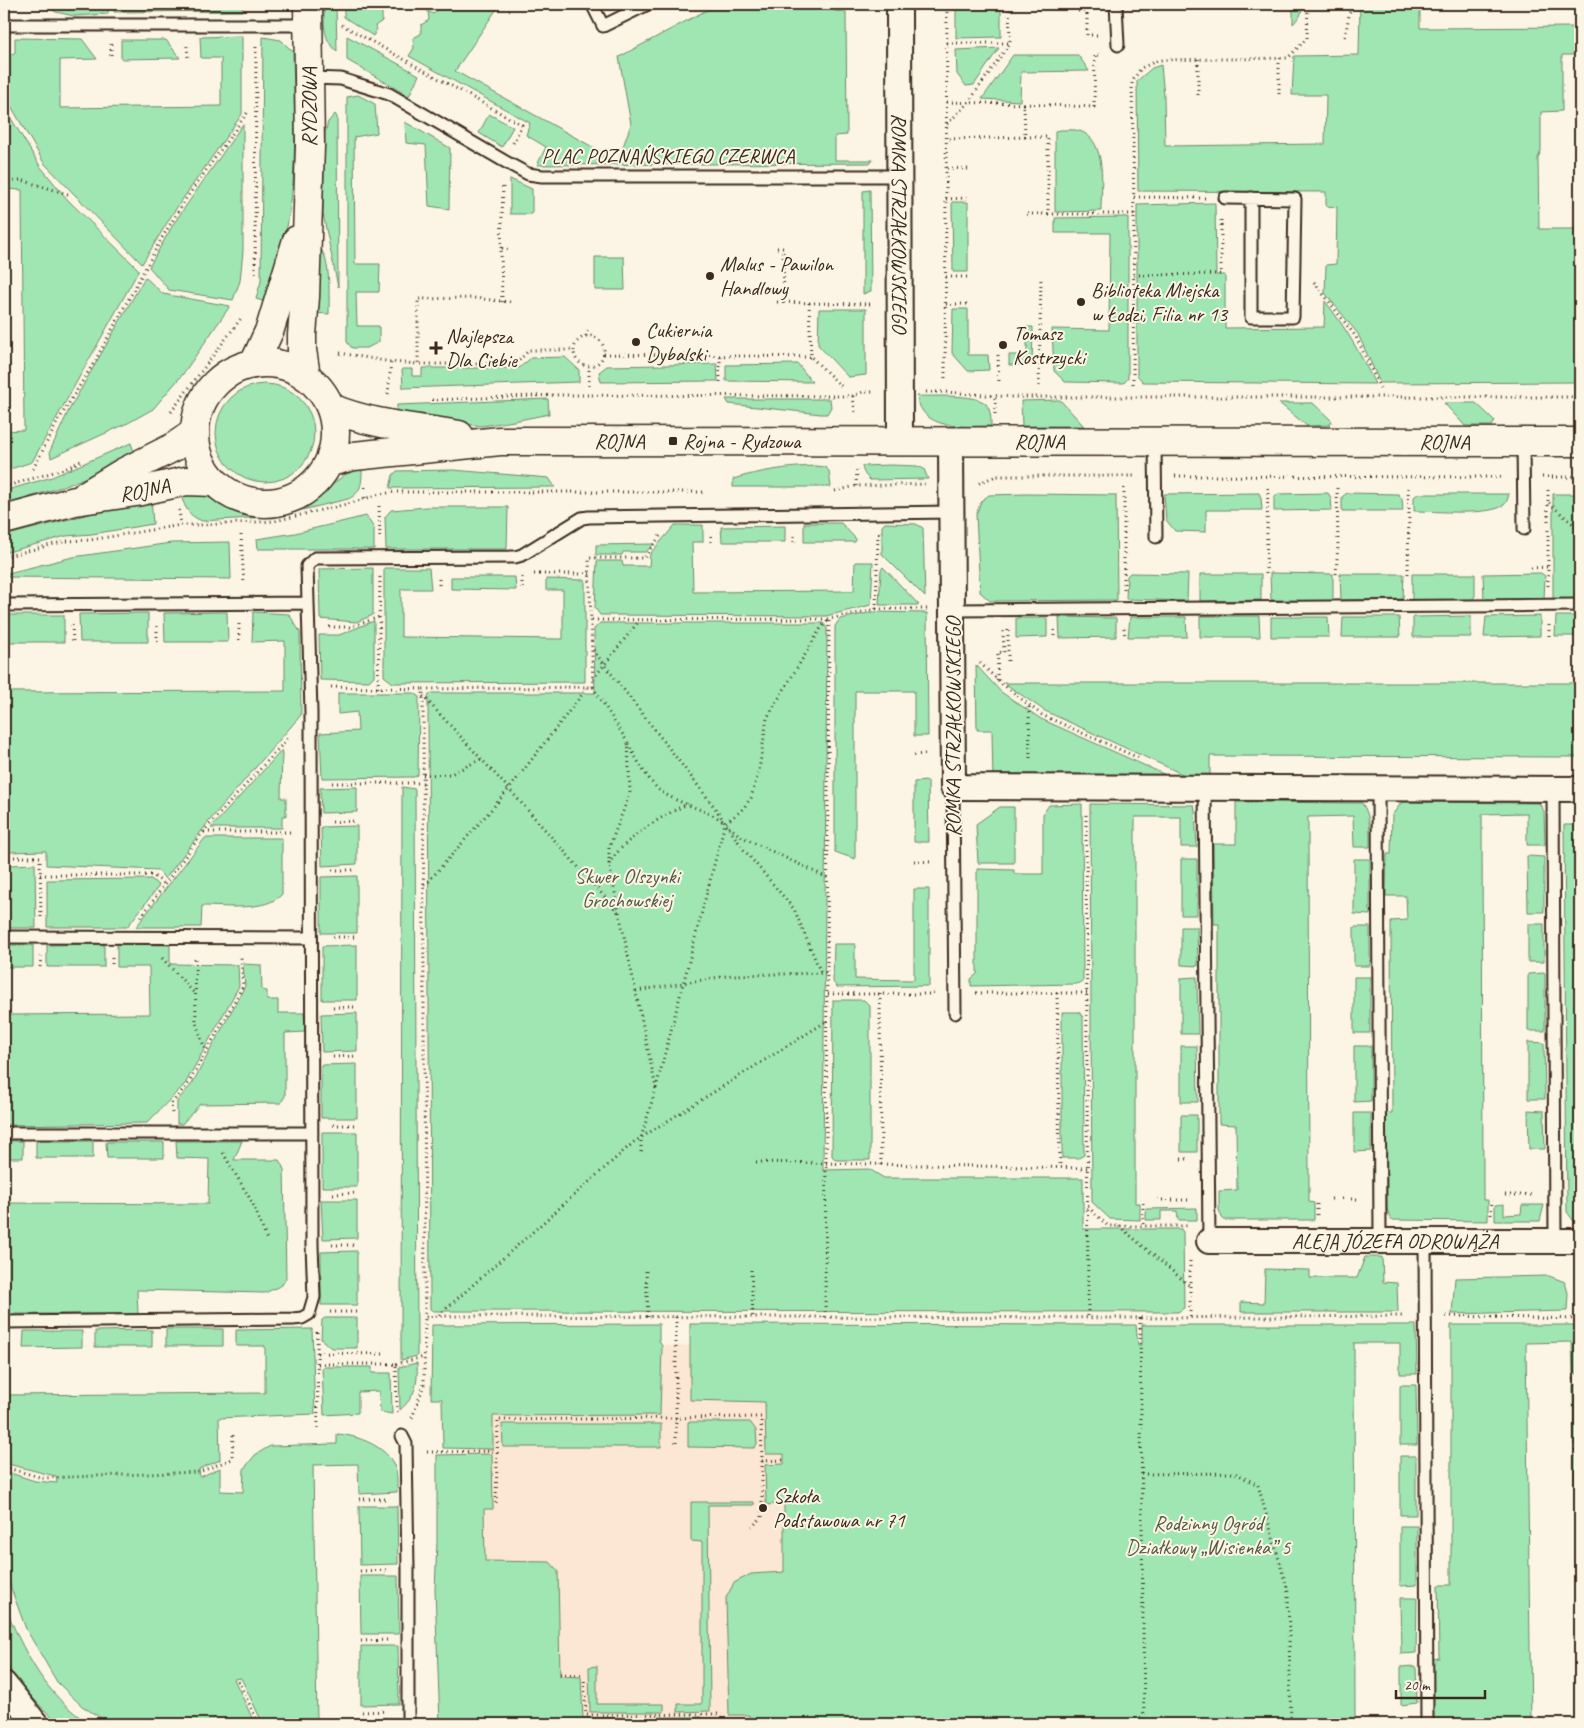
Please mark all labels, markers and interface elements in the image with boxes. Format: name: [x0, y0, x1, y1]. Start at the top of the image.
street label: RYDZOWA: [296, 67, 322, 147]
street label: ROMKA STRZAŁKOWSKIEGO: [886, 113, 913, 335]
street label: PLAC POZNAŃSKIEGO CZERWCA: [542, 143, 795, 169]
place label: Malus - Pawilon Handlowy: [720, 251, 834, 301]
marker: Malus - Pawilon Handlowy: [704, 270, 716, 282]
place label: Biblioteka Miejska w Łodzi, Filia nr 13: [1091, 277, 1229, 327]
marker: Biblioteka Miejska w Łodzi, Filia nr 13: [1075, 296, 1087, 308]
place label: Cukiernia Dybalski: [646, 317, 713, 367]
place label: Tomasz Kostrzycki: [1013, 320, 1088, 370]
place label: Najlepsza Dla Ciebie: [446, 323, 518, 373]
marker: Cukiernia Dybalski: [630, 336, 642, 348]
marker: Tomasz Kostrzycki: [997, 339, 1009, 351]
marker: Najlepsza Dla Ciebie: [430, 342, 442, 354]
street label: ROJNA: [594, 428, 645, 454]
place label: Rojna - Rydzowa: [683, 428, 802, 454]
street label: ROJNA: [1014, 428, 1065, 455]
street label: ROJNA: [1419, 429, 1470, 455]
marker: Rojna - Rydzowa: [667, 435, 679, 447]
street label: ROJNA: [118, 472, 172, 507]
street label: ROMKA STRZAŁKOWSKIEGO: [940, 615, 966, 837]
park label: Skwer Olszynki Grochowskiej: [575, 863, 682, 913]
street label: ALEJA JÓZEFA ODROWĄŻA: [1292, 1228, 1500, 1254]
place label: Szkoła Podstawowa nr 71: [773, 1483, 906, 1533]
marker: Szkoła Podstawowa nr 71: [757, 1502, 769, 1514]
park label: Rodzinny Ogród Działkowy „Wisienka” 5: [1126, 1510, 1292, 1560]
scale bar: [1396, 1668, 1485, 1700]
text: 20 m: [1404, 1676, 1431, 1695]

